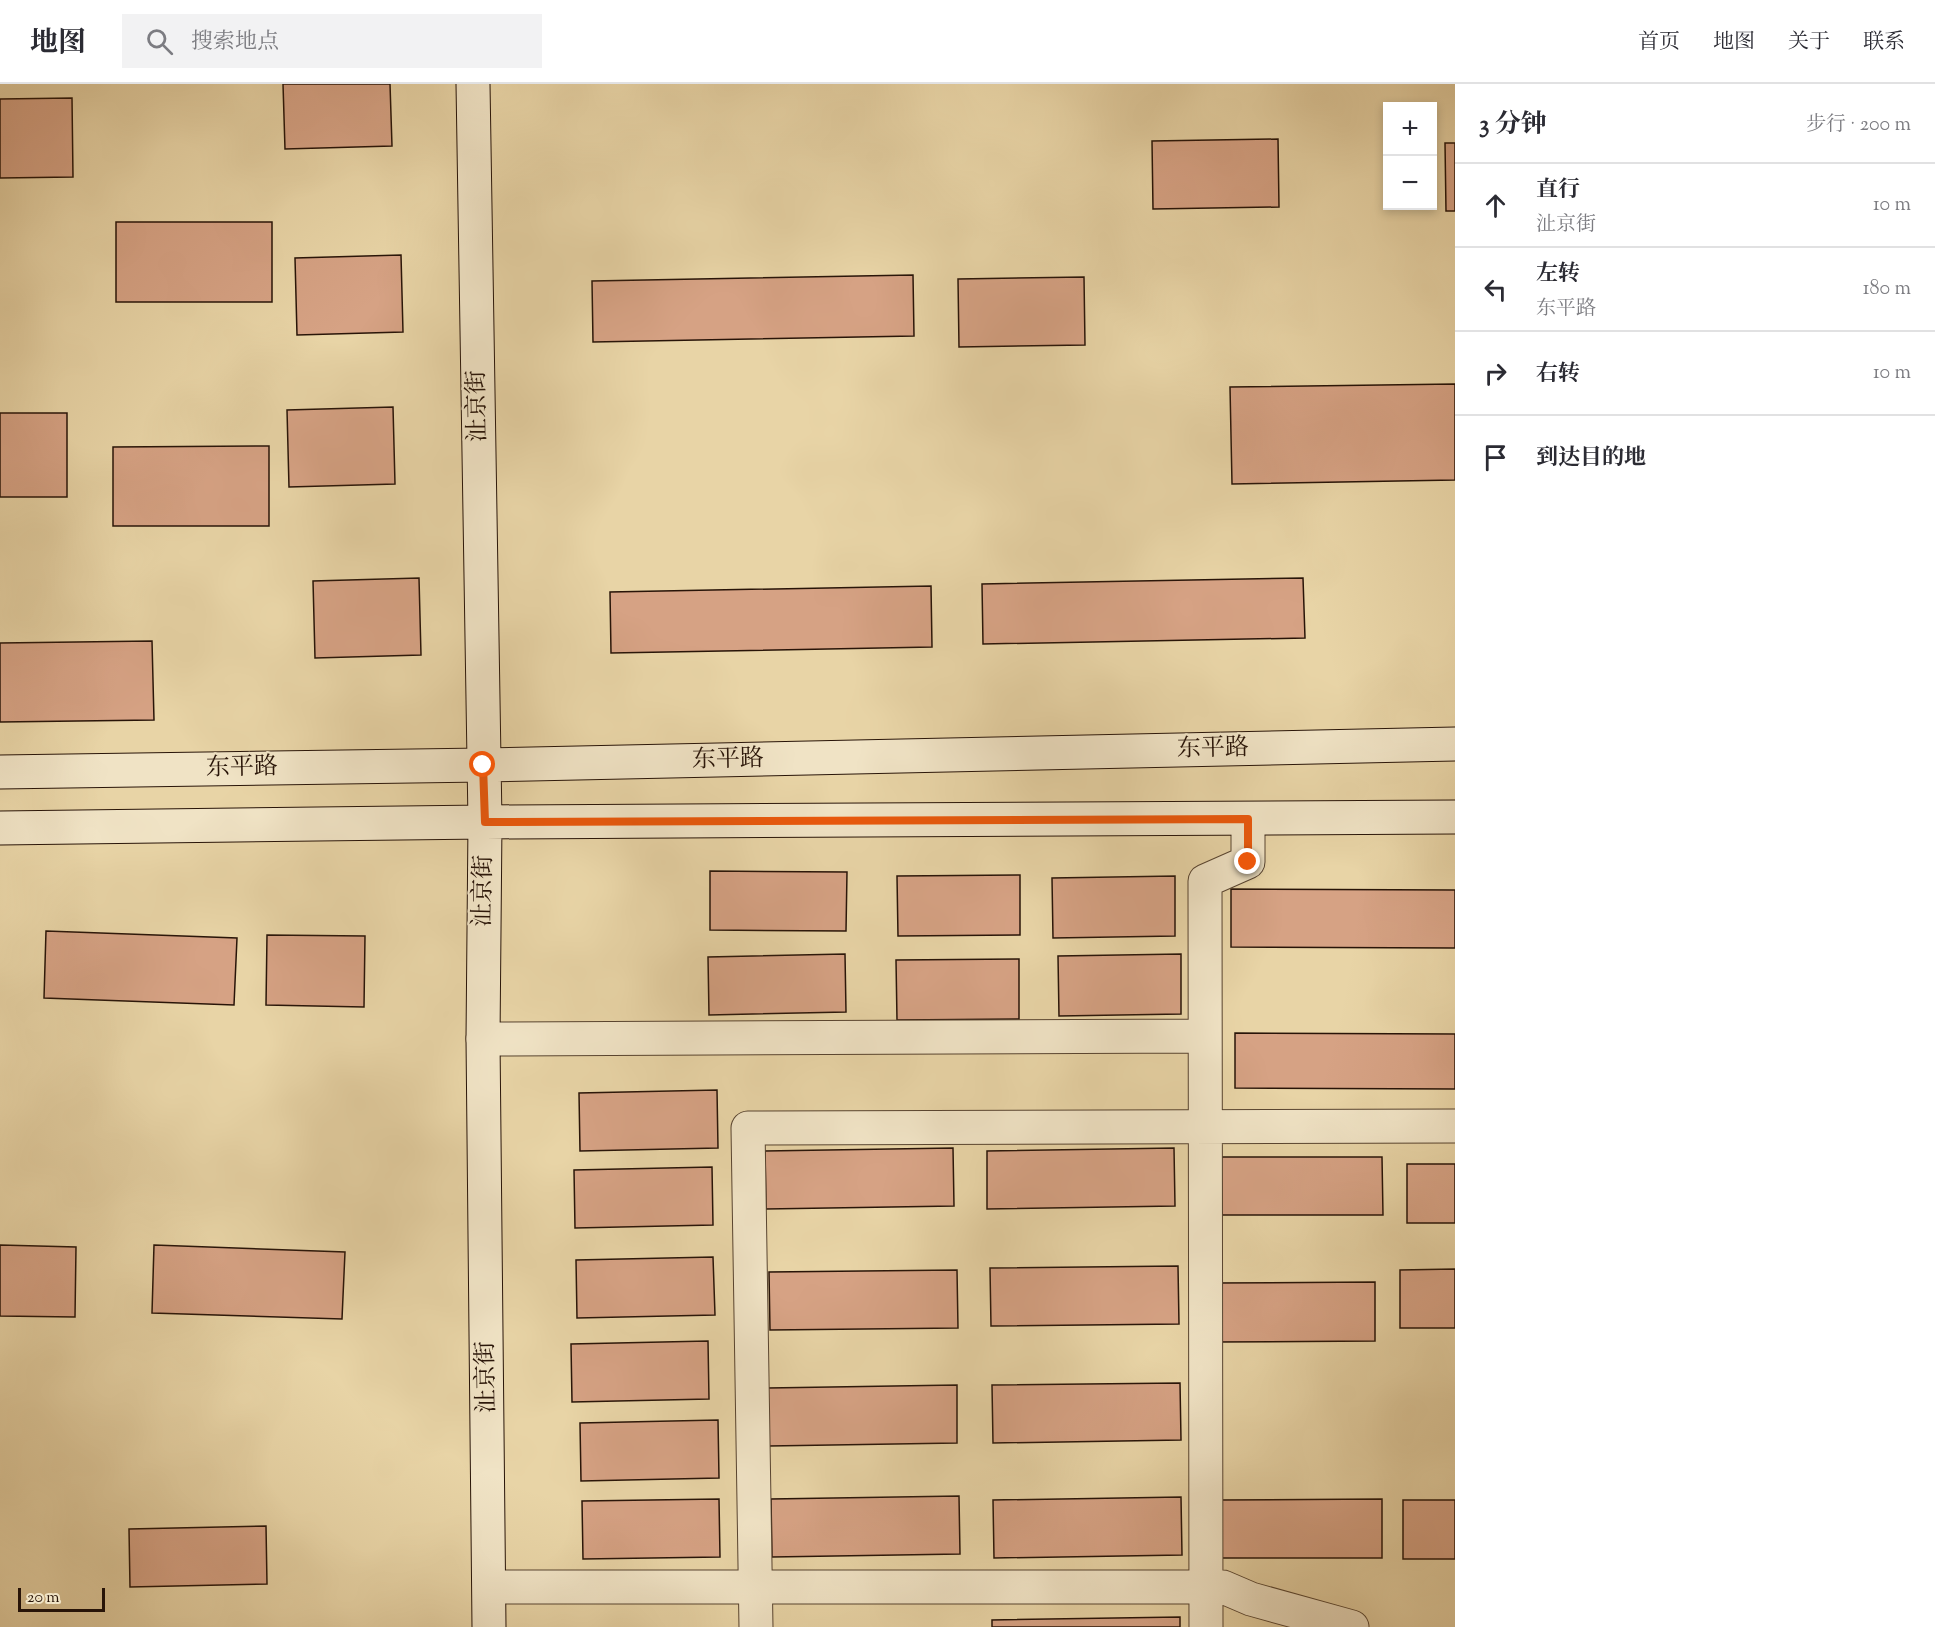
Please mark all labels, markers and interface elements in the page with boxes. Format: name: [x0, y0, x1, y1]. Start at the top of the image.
search box: [122, 14, 542, 68]
text: 地图: [30, 24, 86, 64]
icon: search: [143, 25, 176, 58]
text: 搜索地点: [191, 27, 279, 59]
text: 首页: [1638, 28, 1680, 58]
text: 地图: [1713, 28, 1755, 58]
text: 关于: [1788, 28, 1830, 58]
text: 联系: [1863, 28, 1905, 58]
map controls: [1383, 102, 1437, 210]
button: +: [1383, 102, 1437, 156]
text: 3 分钟: [1479, 107, 1547, 144]
text: 步行 · 200 m: [1806, 111, 1911, 140]
button: −: [1383, 156, 1437, 210]
text: 直行: [1536, 175, 1580, 207]
icon: ahead: [1479, 189, 1512, 222]
text: 10 m: [1873, 191, 1911, 220]
text: 沚京街: [1536, 211, 1596, 240]
text: 左转: [1536, 259, 1580, 291]
icon: left: [1479, 273, 1512, 306]
text: 180 m: [1863, 275, 1911, 304]
text: 东平路: [1536, 295, 1596, 324]
icon: right: [1479, 357, 1512, 390]
text: 右转: [1536, 359, 1580, 391]
text: 10 m: [1873, 359, 1911, 388]
street label: 沚京街: [460, 370, 496, 442]
icon: arrive: [1479, 441, 1512, 474]
text: 到达目的地: [1536, 443, 1646, 475]
street label: 东平路: [1177, 731, 1249, 767]
street label: 东平路: [692, 742, 764, 778]
street label: 东平路: [206, 750, 278, 786]
route start: [469, 751, 495, 777]
route end: [1234, 848, 1260, 874]
street label: 沚京街: [466, 855, 502, 927]
street label: 沚京街: [469, 1341, 505, 1413]
scale bar: [18, 1585, 105, 1612]
text: 20 m: [27, 1587, 60, 1610]

